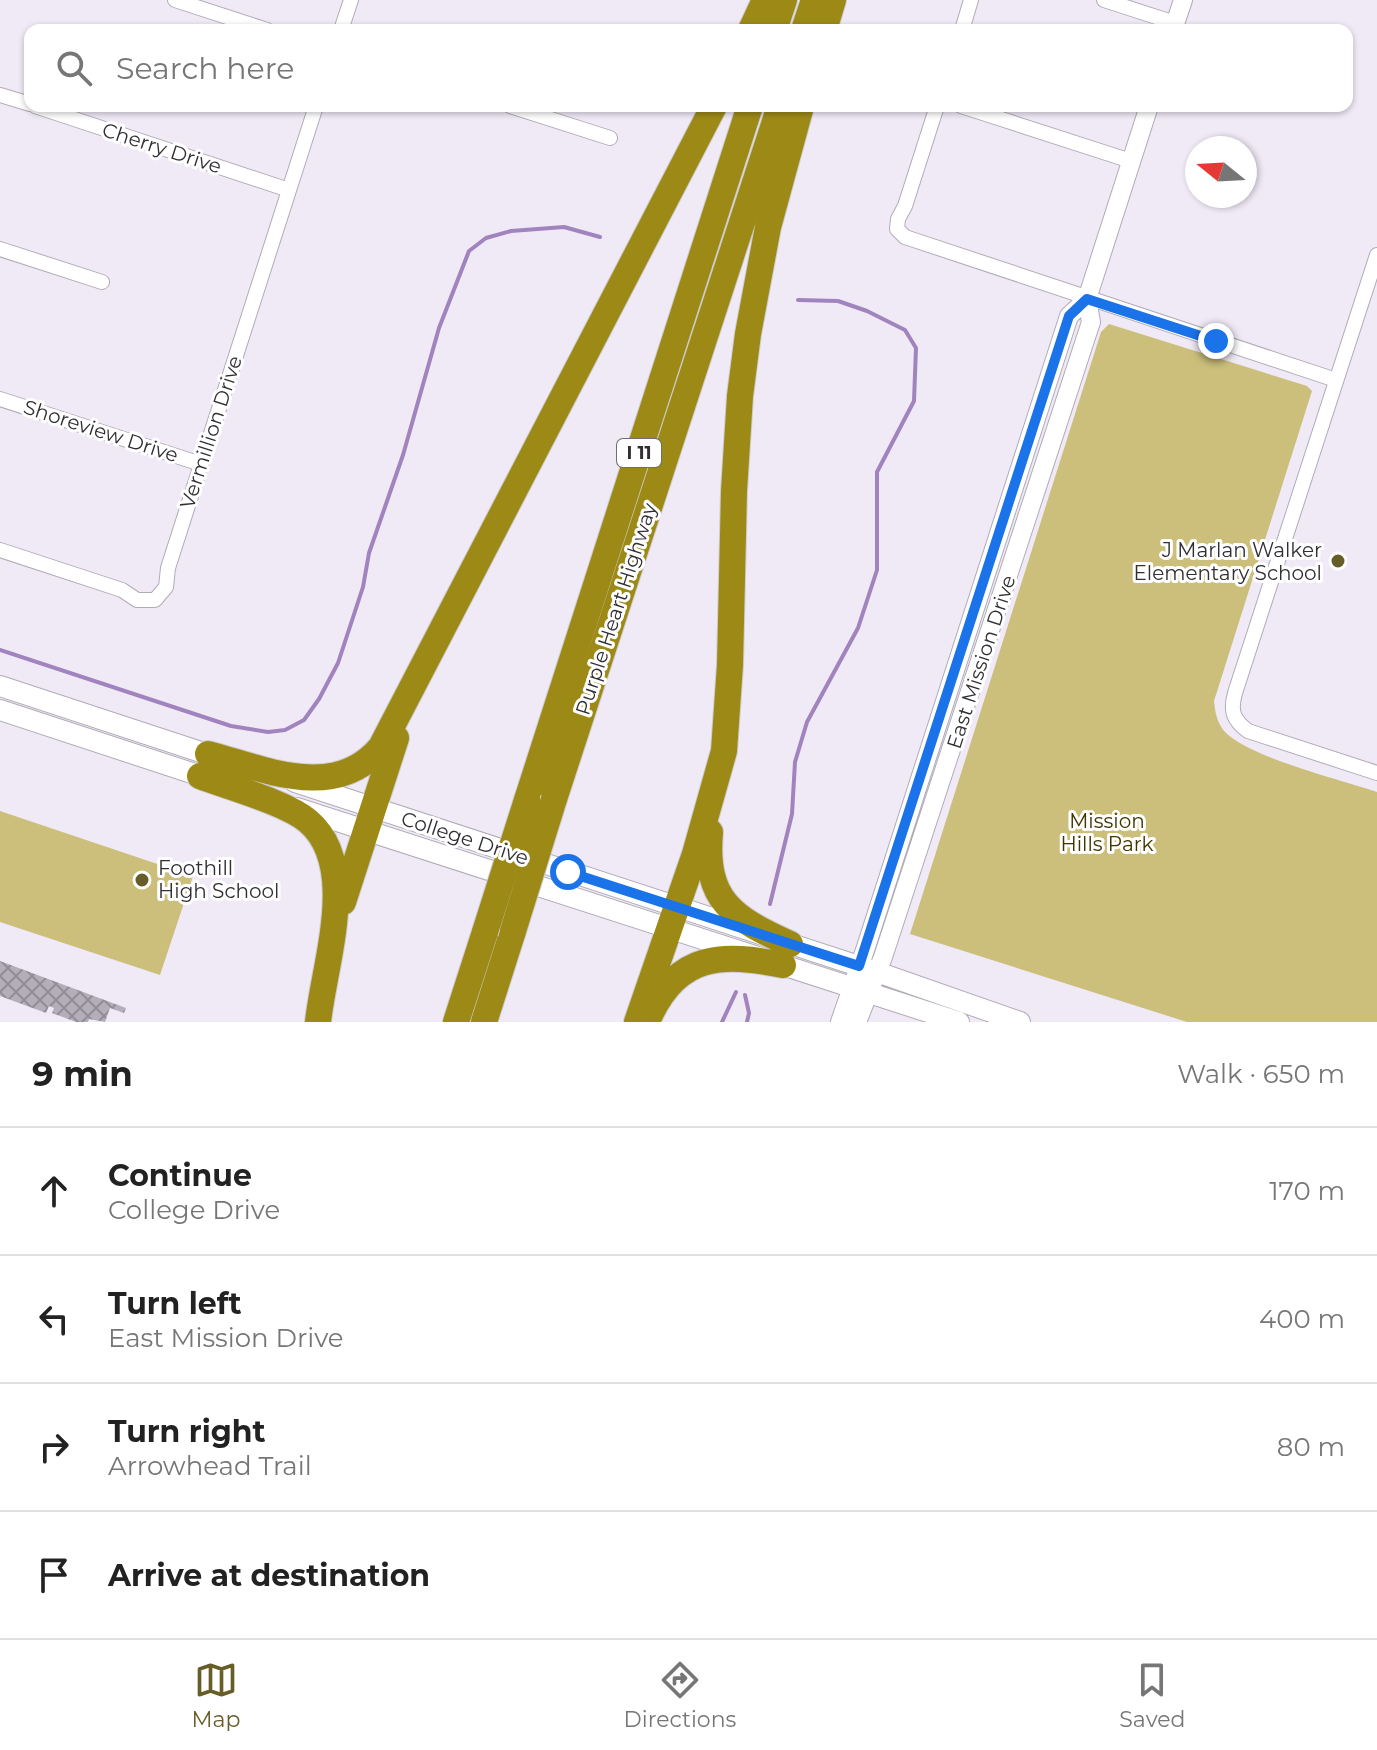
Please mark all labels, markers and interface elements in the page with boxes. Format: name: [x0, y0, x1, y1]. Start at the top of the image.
search box: [24, 24, 1353, 112]
icon: search: [52, 46, 96, 90]
text: Search here: [116, 50, 294, 87]
street label: Cherry Drive: [99, 117, 225, 179]
north arrow: [1185, 136, 1257, 208]
route end: [1198, 323, 1234, 359]
street label: Vermillion Drive: [175, 353, 247, 511]
street label: Shoreview Drive: [21, 395, 181, 467]
road number: I 11: [617, 439, 661, 467]
street label: Purple Heart Highway: [570, 500, 662, 718]
place label: J Marlan Walker Elementary School: [1133, 538, 1322, 585]
marker: J Marlan Walker Elementary School: [1329, 552, 1347, 570]
street label: East Mission Drive: [942, 572, 1020, 752]
street label: College Drive: [398, 806, 532, 870]
park label: Mission Hills Park: [1060, 809, 1154, 856]
route start: [550, 854, 586, 890]
place label: Foothill High School: [158, 856, 280, 903]
marker: Foothill High School: [133, 871, 151, 889]
text: 9 min: [32, 1053, 133, 1095]
text: Walk · 650 m: [1177, 1058, 1345, 1090]
text: Continue: [108, 1157, 252, 1194]
icon: ahead: [32, 1169, 76, 1213]
text: 170 m: [1269, 1175, 1345, 1207]
text: College Drive: [108, 1194, 280, 1226]
text: Turn left: [108, 1285, 241, 1322]
icon: left: [32, 1297, 76, 1341]
text: 400 m: [1259, 1303, 1345, 1335]
text: East Mission Drive: [108, 1322, 344, 1354]
text: Turn right: [108, 1413, 265, 1450]
icon: right: [32, 1425, 76, 1469]
text: 80 m: [1277, 1431, 1345, 1463]
text: Arrowhead Trail: [108, 1450, 312, 1482]
icon: arrive: [32, 1553, 76, 1597]
text: Arrive at destination: [108, 1557, 430, 1594]
tab: Map: [192, 1658, 240, 1733]
tab: Directions: [624, 1658, 736, 1733]
tab: Saved: [1119, 1658, 1185, 1733]

